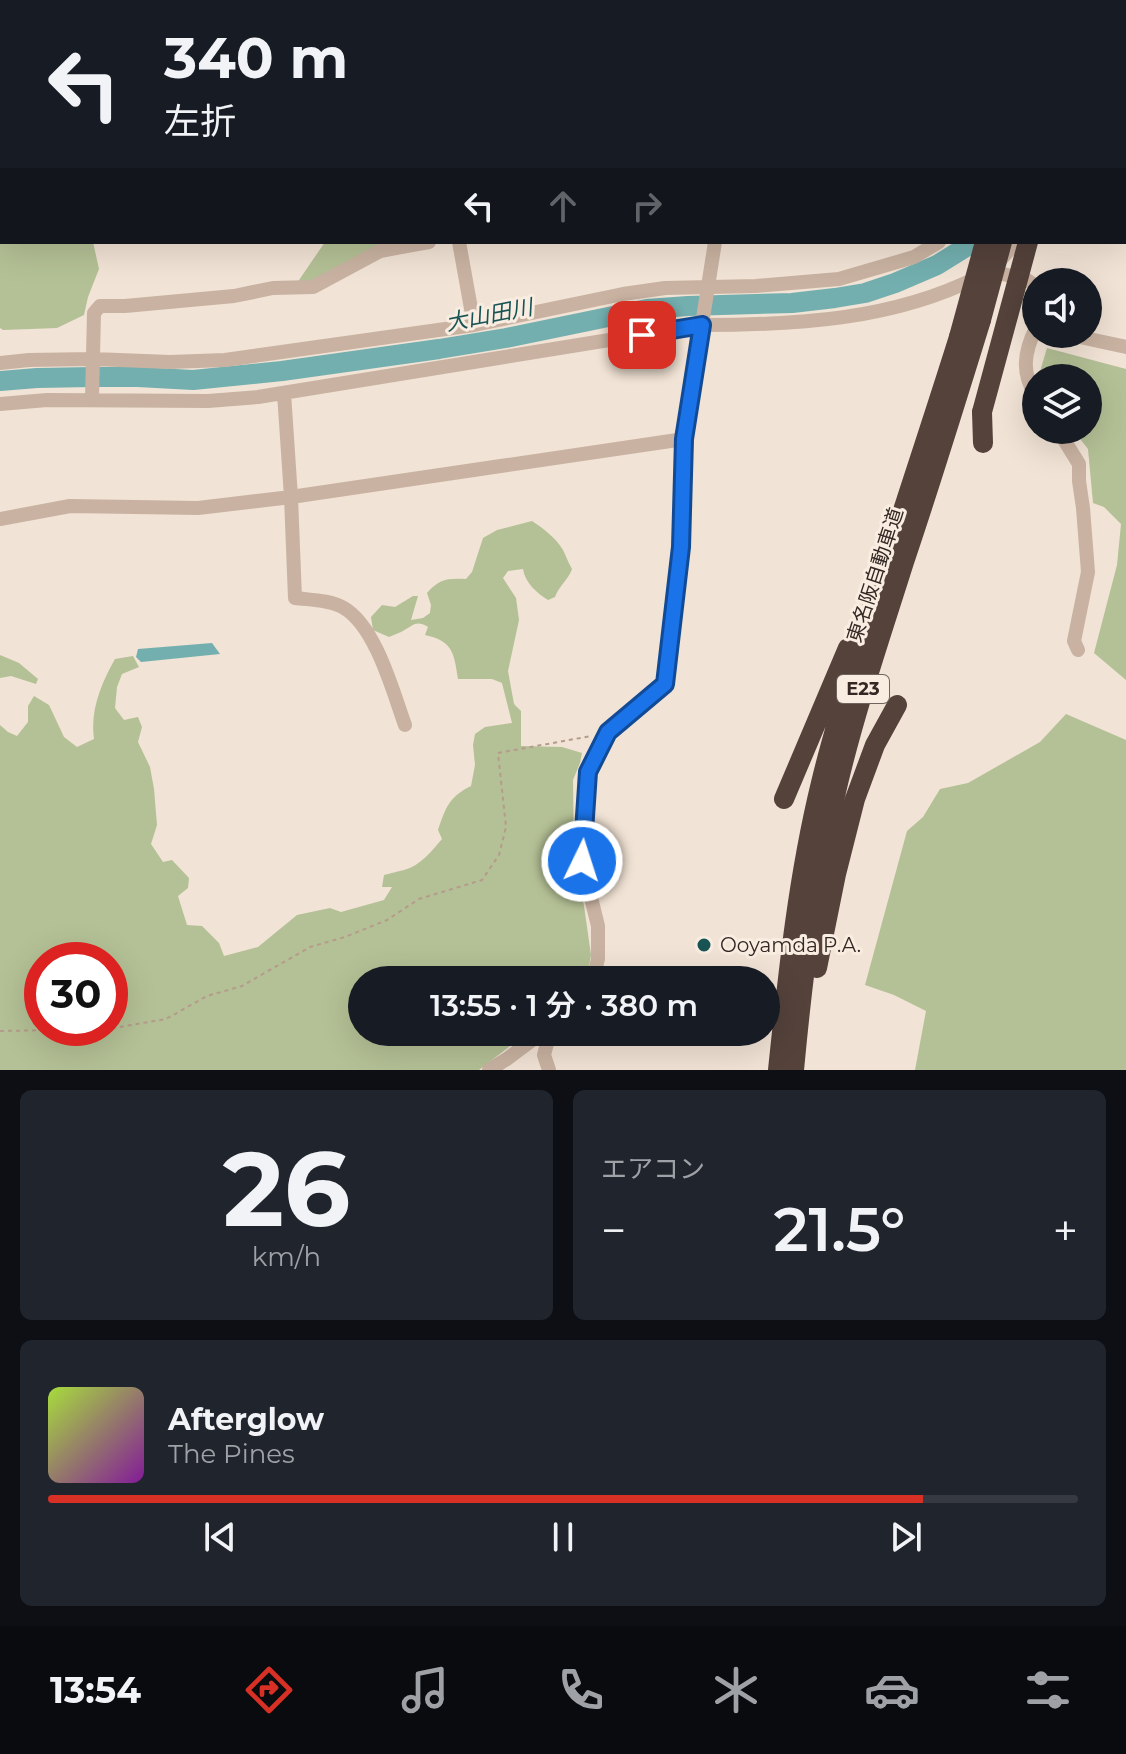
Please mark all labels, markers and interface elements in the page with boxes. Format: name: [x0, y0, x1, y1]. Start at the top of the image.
text: 340 m: [164, 24, 348, 92]
icon: left: [32, 32, 136, 136]
text: 左折: [164, 99, 236, 143]
icon: left: [457, 184, 501, 228]
icon: ahead: [541, 184, 585, 228]
icon: right: [625, 184, 669, 228]
map controls: [1022, 268, 1102, 444]
button: sound: [1022, 268, 1102, 348]
water label: 大山田川: [443, 293, 537, 337]
pin: [608, 301, 676, 369]
icon: arrive: [620, 313, 664, 357]
button: layers: [1022, 364, 1102, 444]
street label: 東名阪自動車道: [842, 505, 908, 645]
road number: E23: [837, 675, 889, 703]
position arrow: [540, 819, 624, 903]
place label: Ooyamda P.A.: [720, 933, 861, 957]
marker: Ooyamda P.A.: [695, 936, 713, 954]
speed limit sign: 30: [24, 942, 128, 1046]
text: 13:55 · 1 分 · 380 m: [430, 987, 698, 1024]
text: 26: [223, 1125, 350, 1252]
text: エアコン: [601, 1153, 705, 1185]
text: 21.5°: [773, 1193, 906, 1266]
text: −: [601, 1203, 626, 1257]
text: +: [1053, 1203, 1078, 1257]
text: km/h: [252, 1241, 321, 1273]
text: Afterglow: [168, 1401, 324, 1438]
text: The Pines: [168, 1438, 295, 1470]
icon: previous: [198, 1515, 242, 1559]
icon: pause: [541, 1515, 585, 1559]
icon: next: [884, 1515, 928, 1559]
icon: directions: [241, 1662, 297, 1718]
icon: music: [397, 1662, 453, 1718]
icon: phone: [553, 1662, 609, 1718]
icon: climate: [708, 1662, 764, 1718]
icon: car: [864, 1662, 920, 1718]
icon: filters: [1020, 1662, 1076, 1718]
text: 13:54: [50, 1668, 141, 1712]

